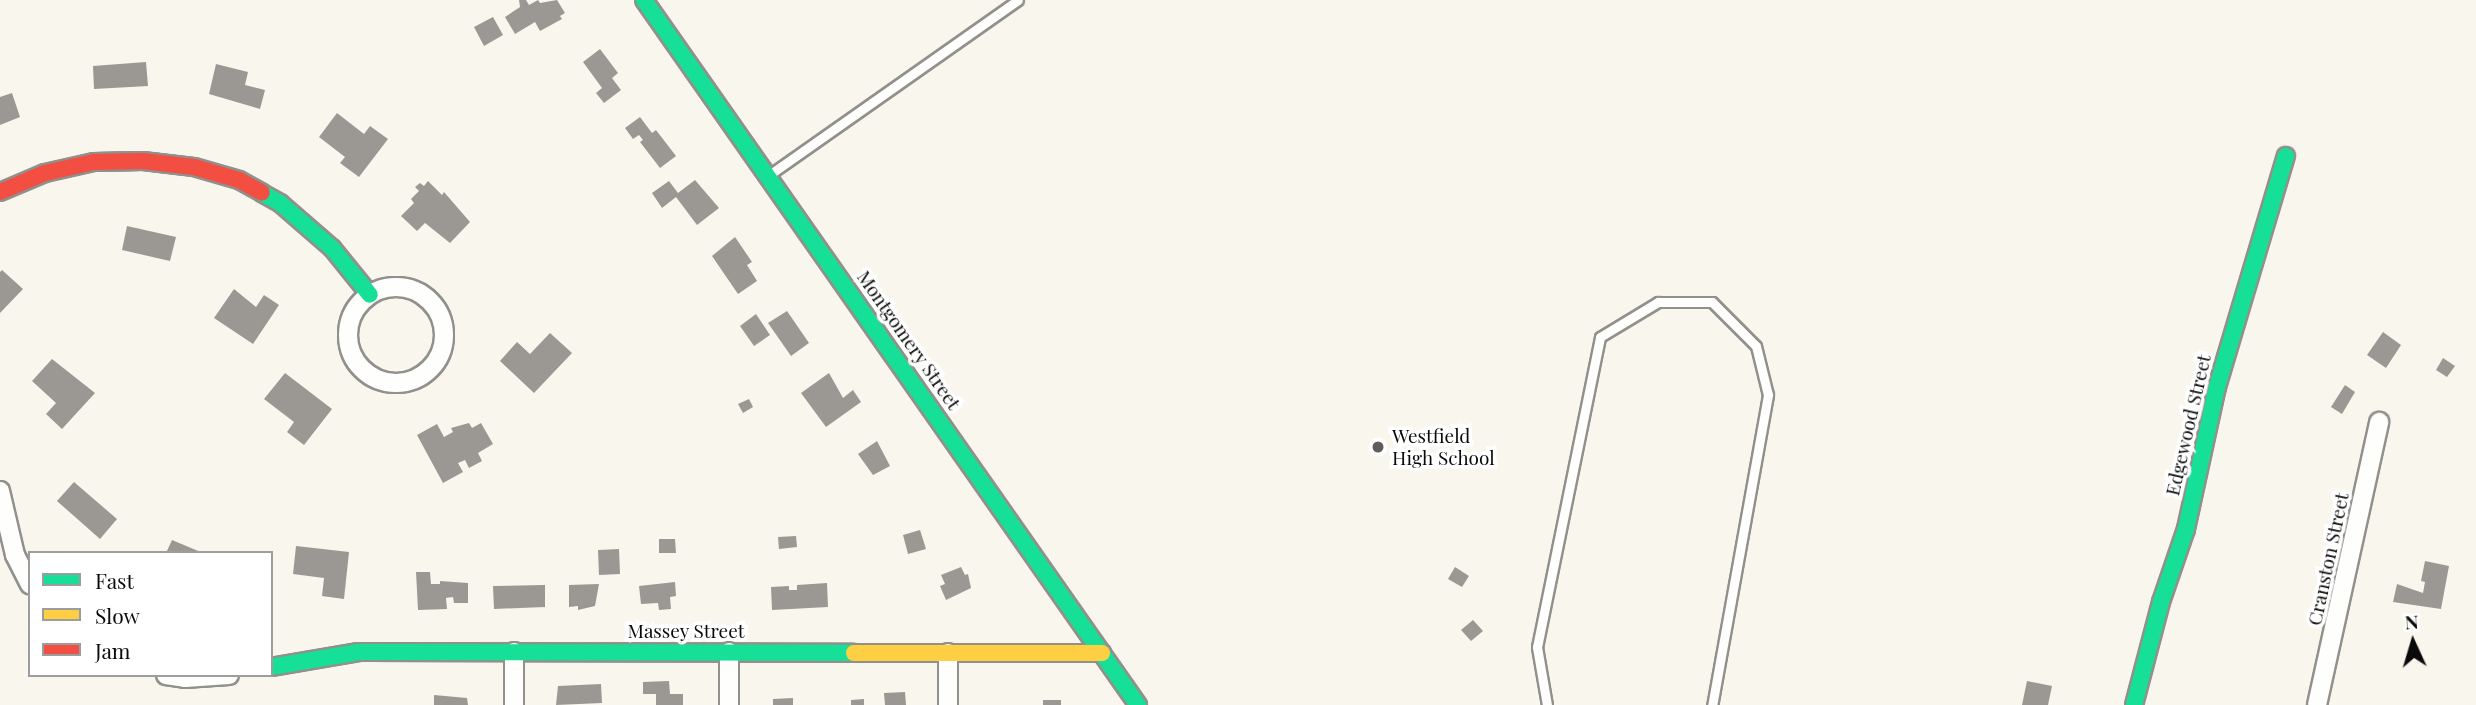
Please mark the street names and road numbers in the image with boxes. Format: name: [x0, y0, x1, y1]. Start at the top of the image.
street label: Montgomery Street: [852, 266, 966, 414]
street label: Edgewood Street: [2161, 352, 2215, 498]
street label: Cranston Street: [2303, 491, 2353, 627]
street label: Massey Street: [627, 620, 745, 642]

